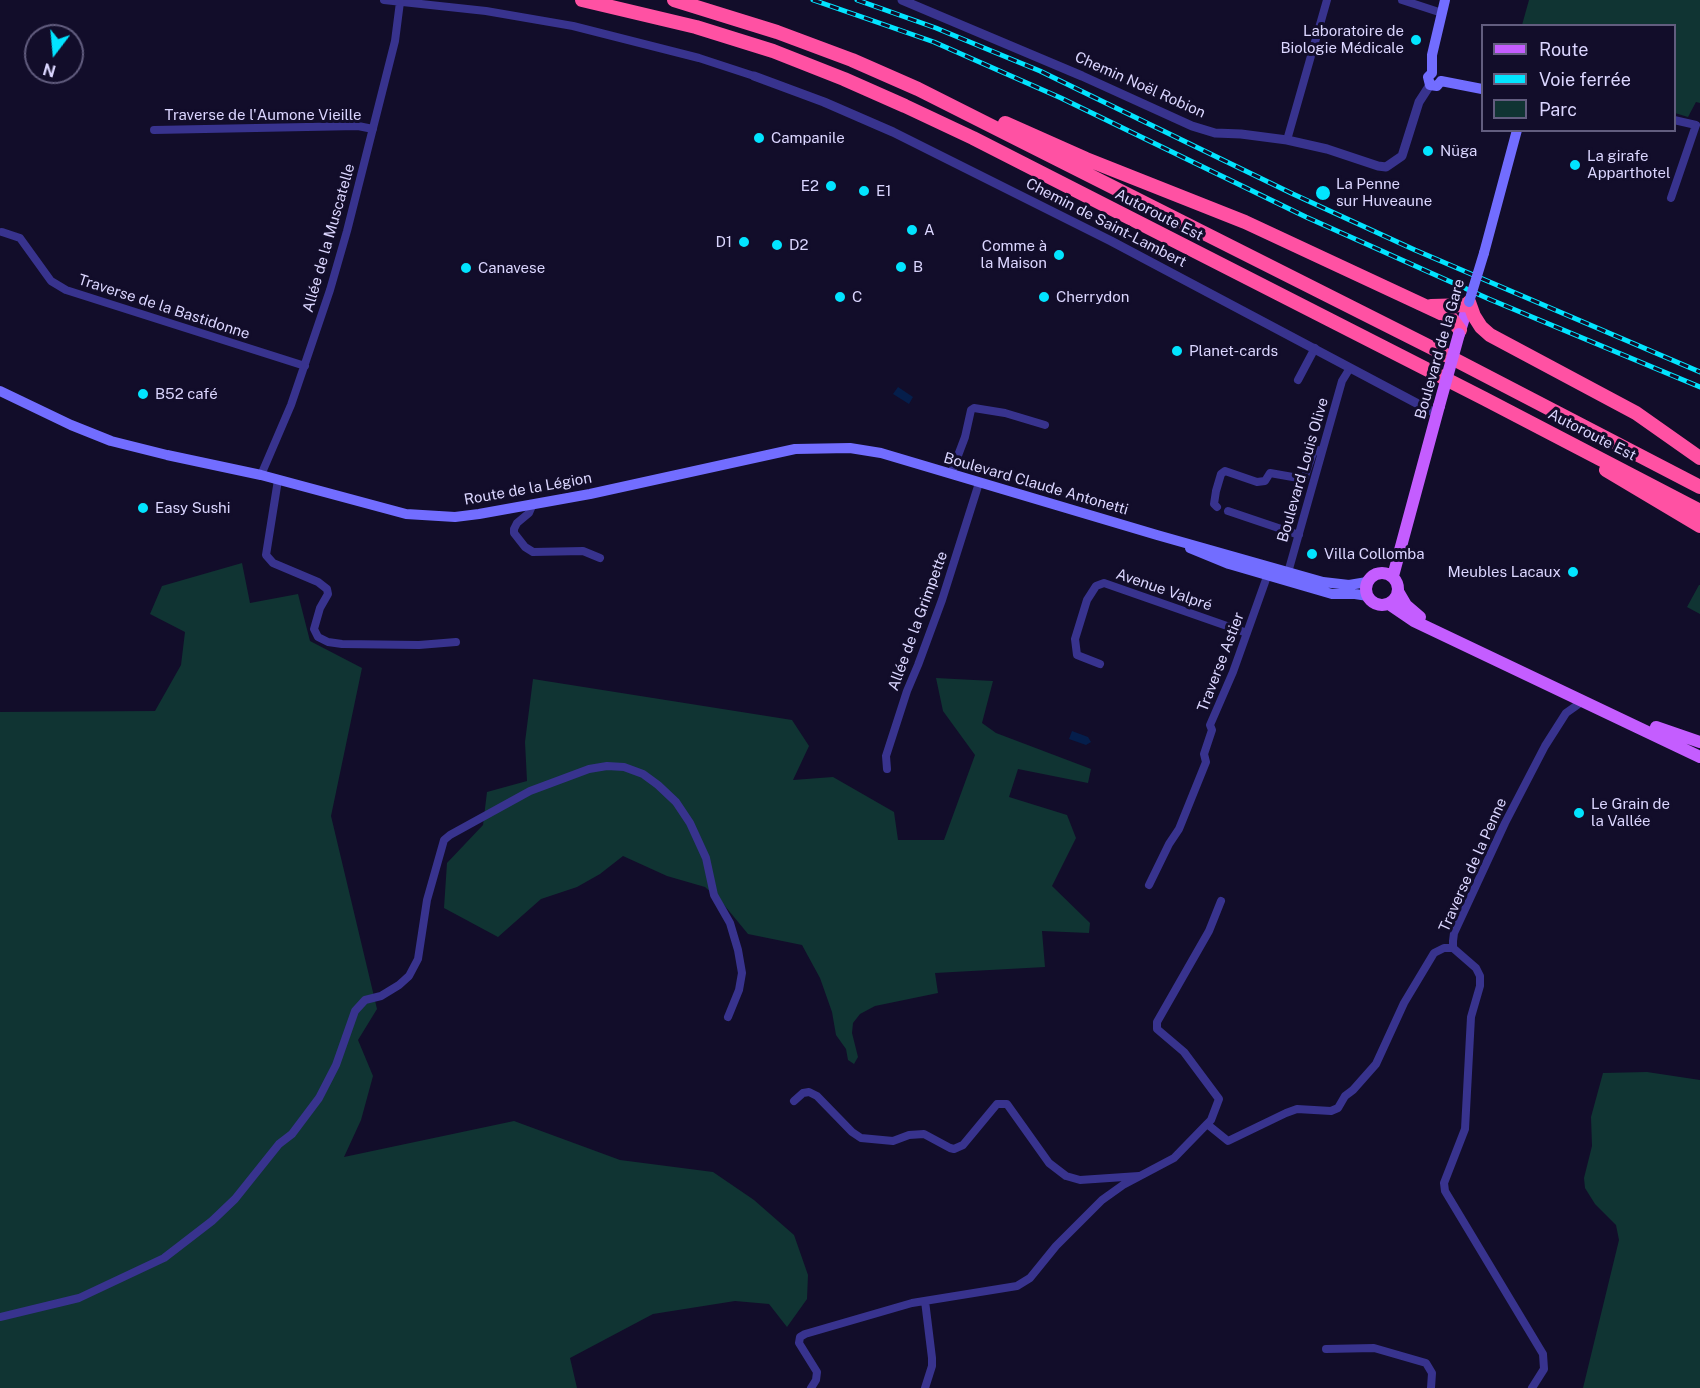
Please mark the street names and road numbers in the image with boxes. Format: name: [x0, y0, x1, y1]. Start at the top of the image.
street label: Chemin Noël Robion: [1072, 48, 1208, 122]
street label: Traverse de l'Aumone Vieille: [165, 106, 361, 124]
street label: Allée de la Muscatelle: [299, 162, 359, 314]
street label: Chemin de Saint-Lambert: [1023, 175, 1189, 271]
street label: Autoroute Est: [1112, 185, 1206, 245]
street label: Traverse de la Bastidonne: [76, 271, 252, 343]
street label: Boulevard de la Gare: [1411, 277, 1469, 421]
street label: Boulevard Louis Olive: [1274, 396, 1332, 544]
street label: Autoroute Est: [1545, 405, 1639, 465]
street label: Boulevard Claude Antonetti: [942, 449, 1130, 519]
street label: Route de la Légion: [463, 469, 593, 509]
street label: Allée de la Grimpette: [884, 549, 952, 693]
street label: Avenue Valpré: [1114, 565, 1214, 615]
street label: Traverse Astier: [1194, 610, 1248, 714]
street label: Traverse de la Penne: [1435, 795, 1511, 935]

